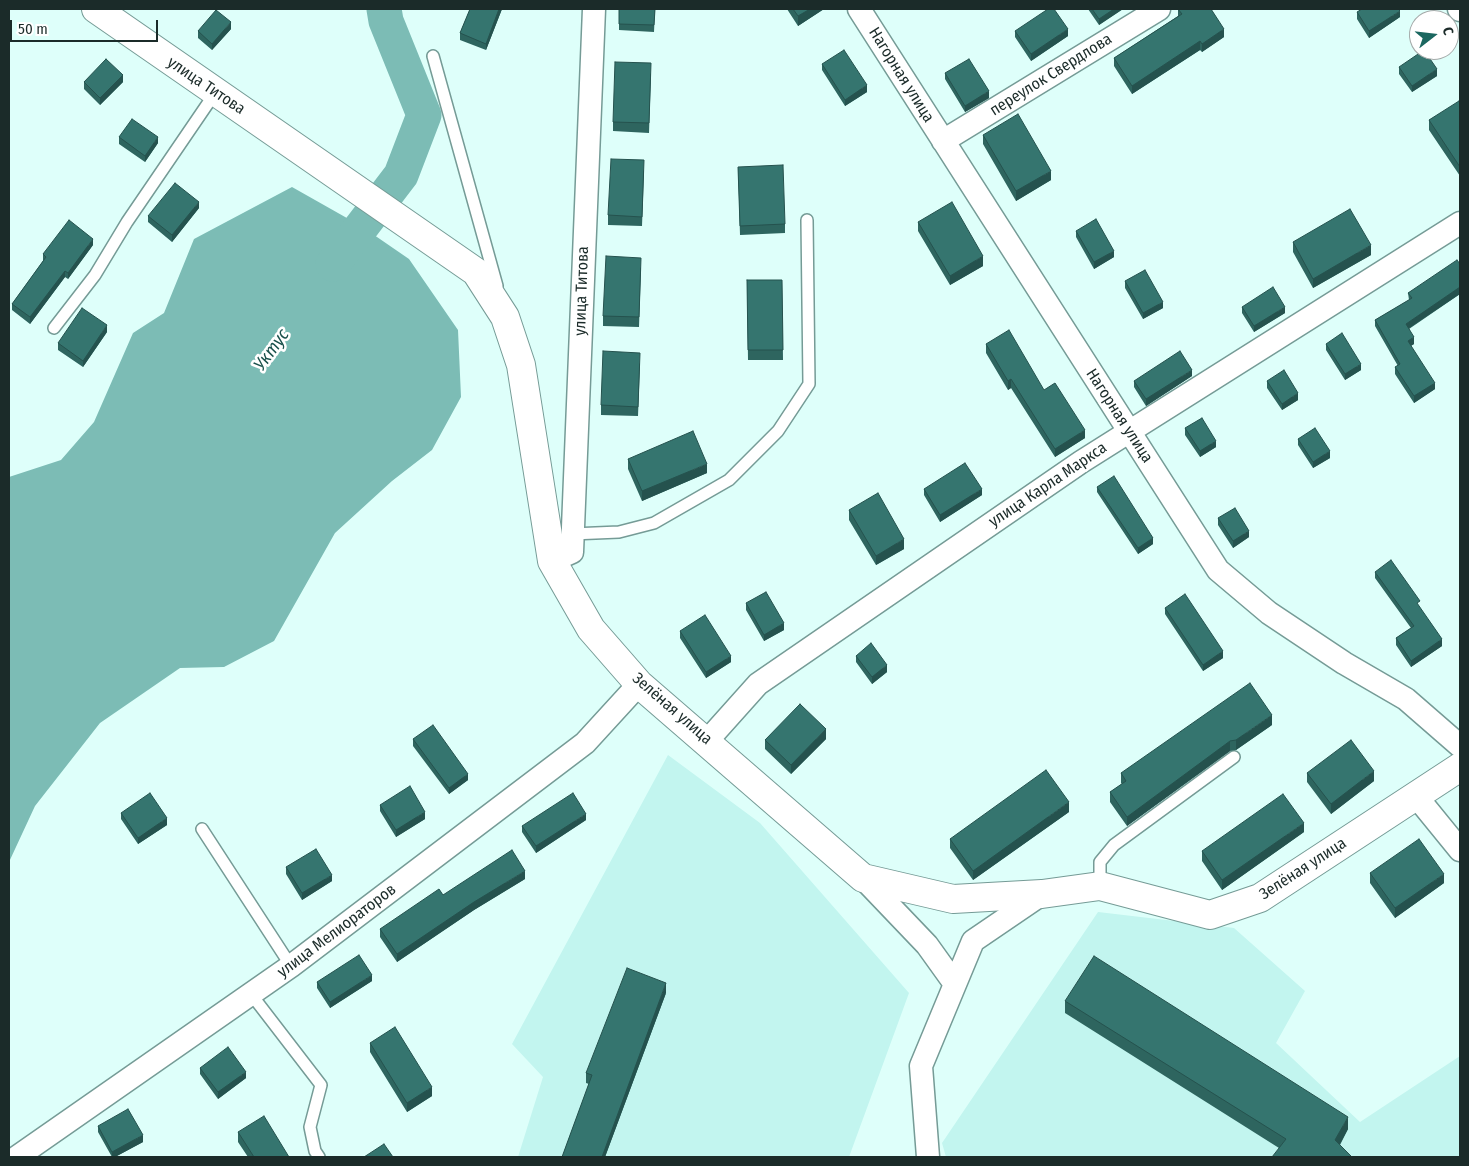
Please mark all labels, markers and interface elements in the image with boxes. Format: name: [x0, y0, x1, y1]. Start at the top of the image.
scale bar: [12, 10, 160, 42]
north arrow: [1409, 10, 1459, 60]
text: 50 m: [18, 20, 48, 38]
street label: Нагорная улица: [864, 24, 938, 126]
text: С: [1439, 25, 1457, 37]
street label: переулок Свердлова: [986, 30, 1116, 120]
street label: улица Титова: [163, 53, 249, 119]
street label: улица Титова: [571, 246, 593, 336]
water label: Уктус: [250, 325, 294, 375]
street label: Нагорная улица: [1081, 365, 1157, 467]
street label: улица Карла Маркса: [985, 438, 1111, 532]
street label: Зелёная улица: [628, 669, 716, 749]
street label: Зелёная улица: [1256, 834, 1350, 904]
street label: улица Мелиораторов: [274, 880, 400, 982]

